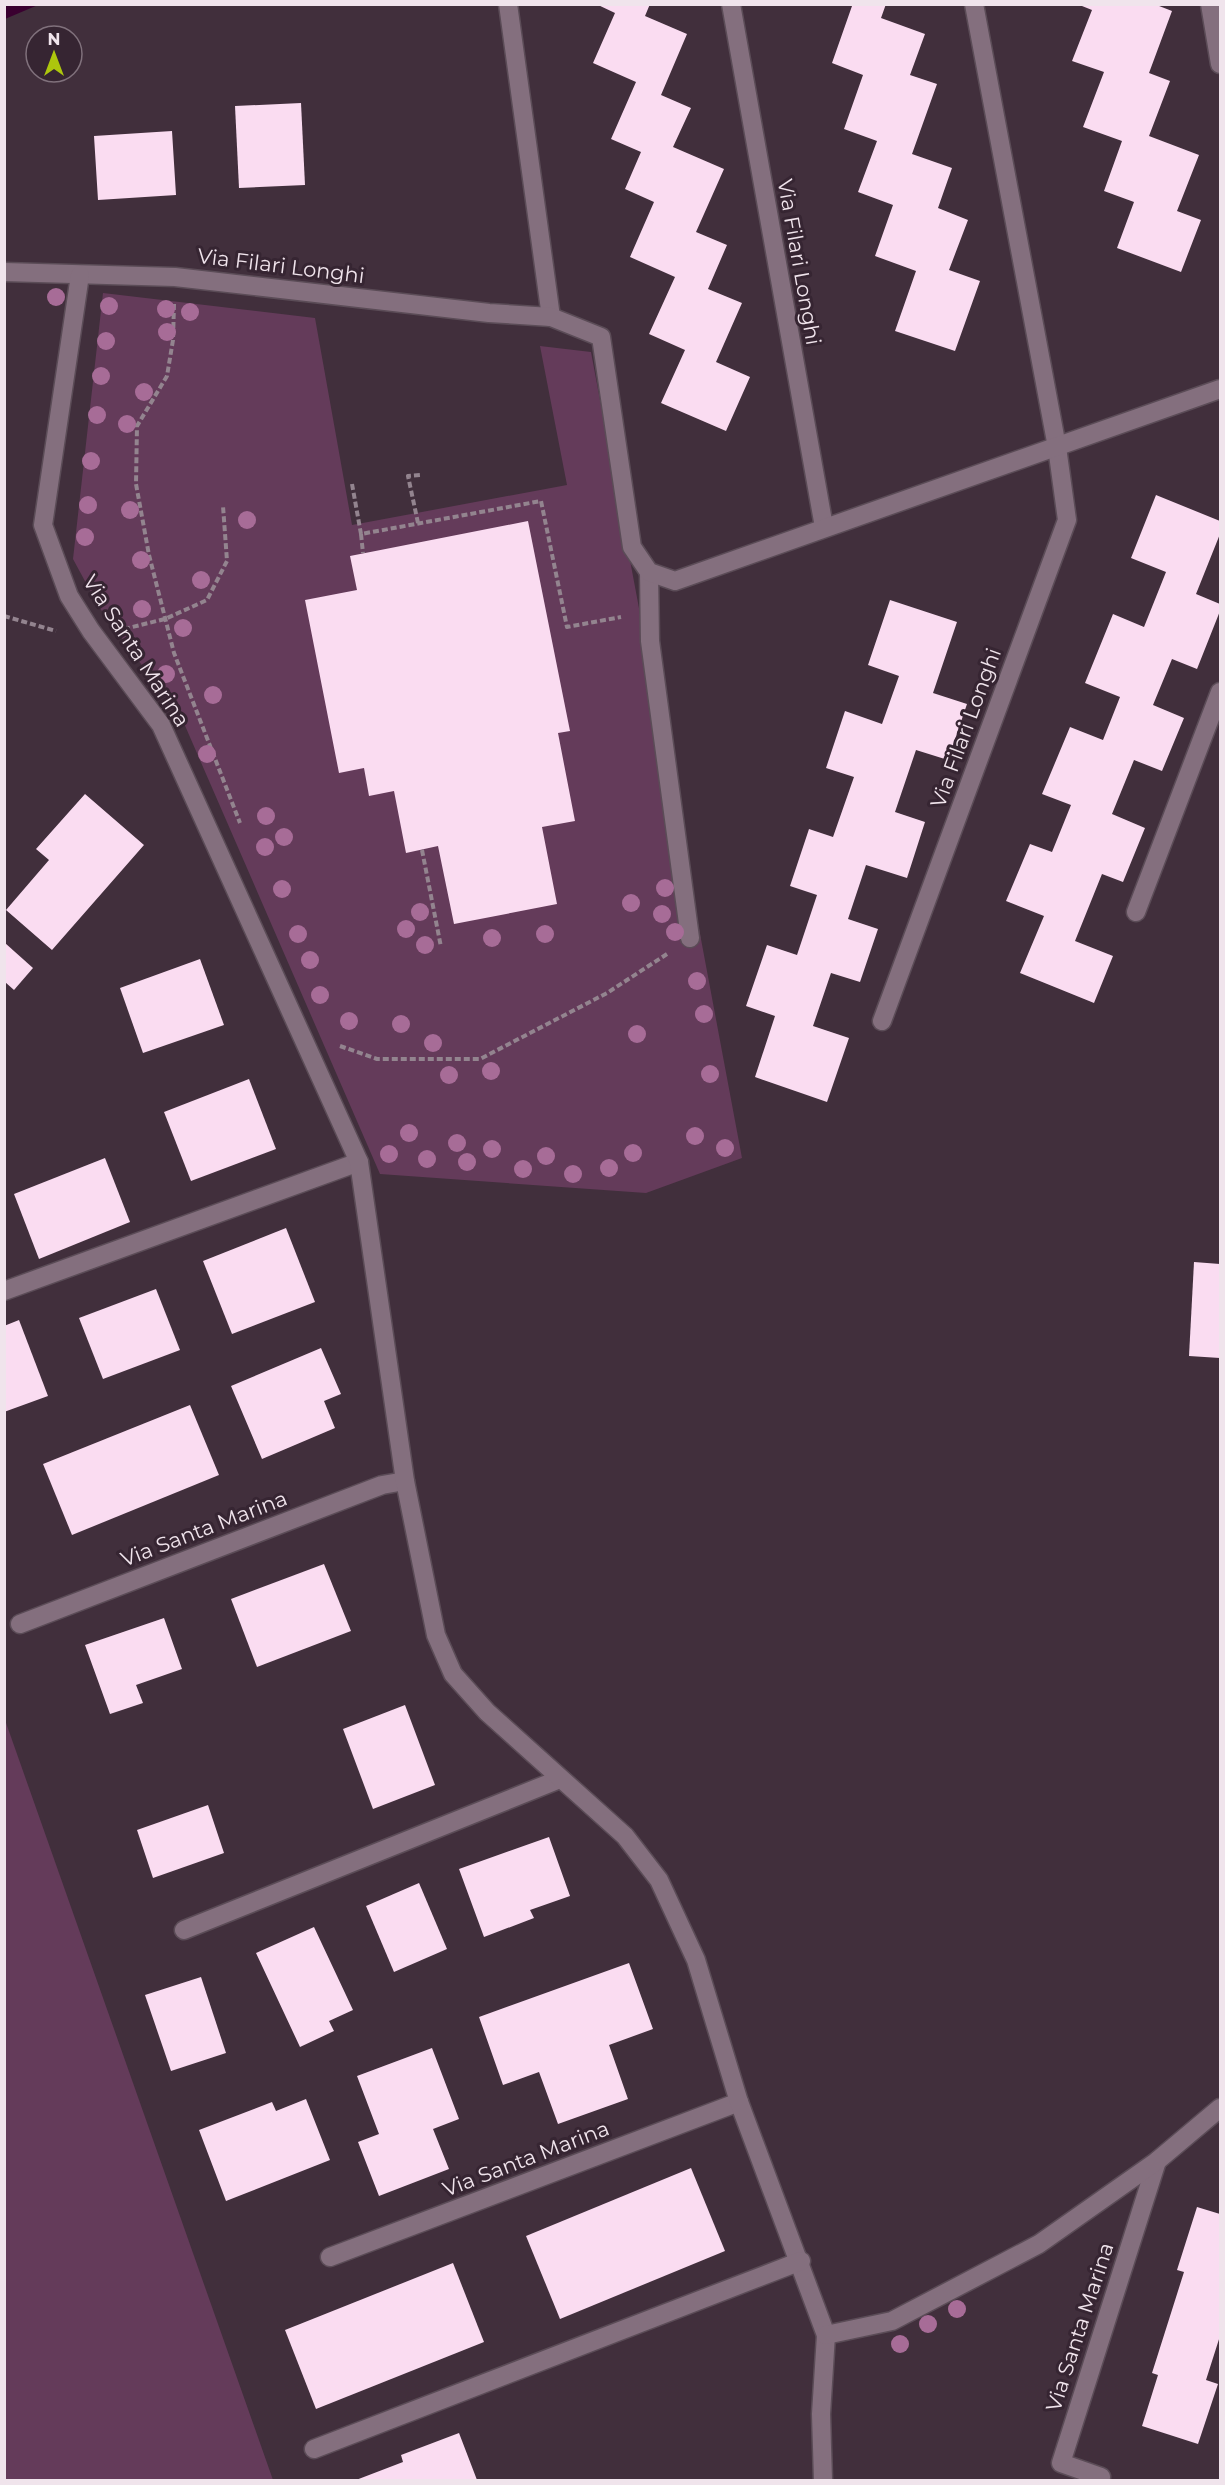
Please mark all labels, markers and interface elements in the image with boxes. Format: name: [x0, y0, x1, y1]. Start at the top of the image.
north arrow: [24, 24, 84, 84]
text: N: [48, 30, 60, 49]
street label: Via Filari Longhi: [773, 177, 826, 347]
street label: Via Filari Longhi: [196, 243, 366, 288]
street label: Via Santa Marina: [78, 570, 195, 731]
street label: Via Filari Longhi: [925, 645, 1006, 811]
street label: Via Santa Marina: [117, 1485, 291, 1572]
street label: Via Santa Marina: [439, 2115, 613, 2202]
street label: Via Santa Marina: [1040, 2239, 1119, 2415]

